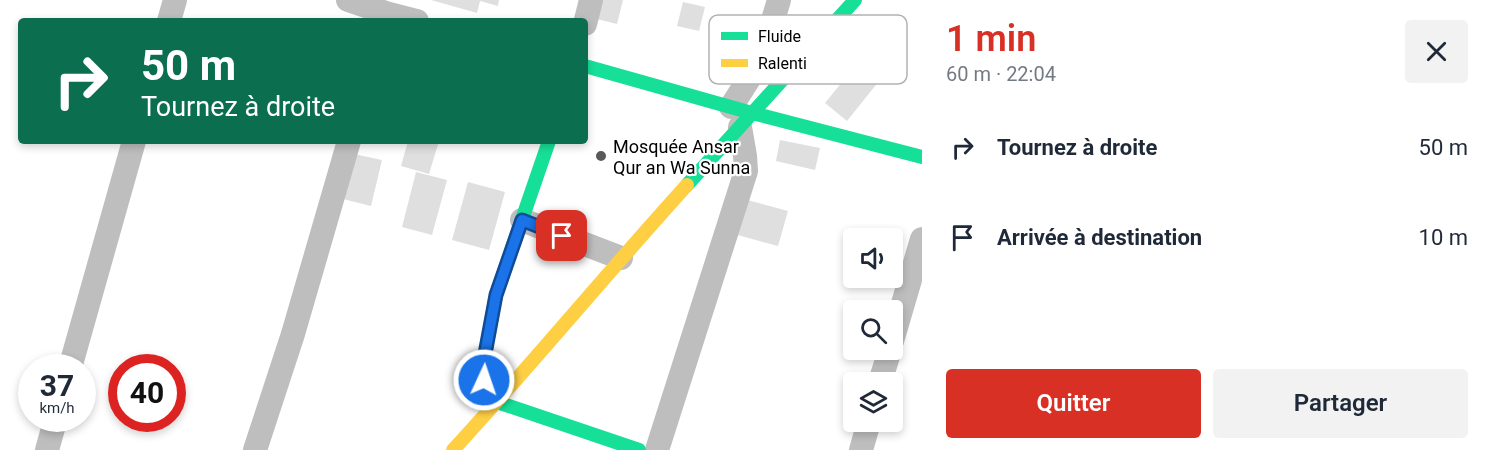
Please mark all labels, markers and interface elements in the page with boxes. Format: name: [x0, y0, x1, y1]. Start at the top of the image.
legend: [709, 15, 907, 84]
text: 1 min: [946, 18, 1036, 60]
button: close: [1405, 20, 1468, 83]
text: Fluide: [758, 27, 801, 46]
text: 50 m: [141, 41, 236, 90]
icon: right: [42, 42, 120, 120]
text: Ralenti: [758, 54, 807, 73]
text: 60 m · 22:04: [946, 62, 1056, 86]
text: Tournez à droite: [141, 91, 335, 123]
icon: right: [946, 131, 979, 164]
text: Tournez à droite: [997, 135, 1157, 160]
text: 50 m: [1419, 135, 1468, 160]
place label: Mosquée Ansar Qur an Wa Sunna: [613, 136, 750, 178]
marker: Mosquée Ansar Qur an Wa Sunna: [594, 149, 608, 163]
pin: [536, 210, 587, 261]
icon: arrive: [545, 219, 578, 252]
icon: arrive: [946, 221, 979, 254]
text: Arrivée à destination: [997, 225, 1202, 250]
text: 10 m: [1419, 225, 1468, 250]
map controls: [843, 228, 903, 432]
button: sound: [843, 228, 903, 288]
button: search: [843, 300, 903, 360]
position arrow: [452, 348, 516, 412]
speed limit sign: 40: [108, 354, 186, 432]
text: 37: [40, 368, 74, 403]
button: Quitter: [946, 369, 1201, 438]
button: Partager: [1213, 369, 1468, 438]
button: layers: [843, 372, 903, 432]
text: km/h: [39, 399, 75, 417]

